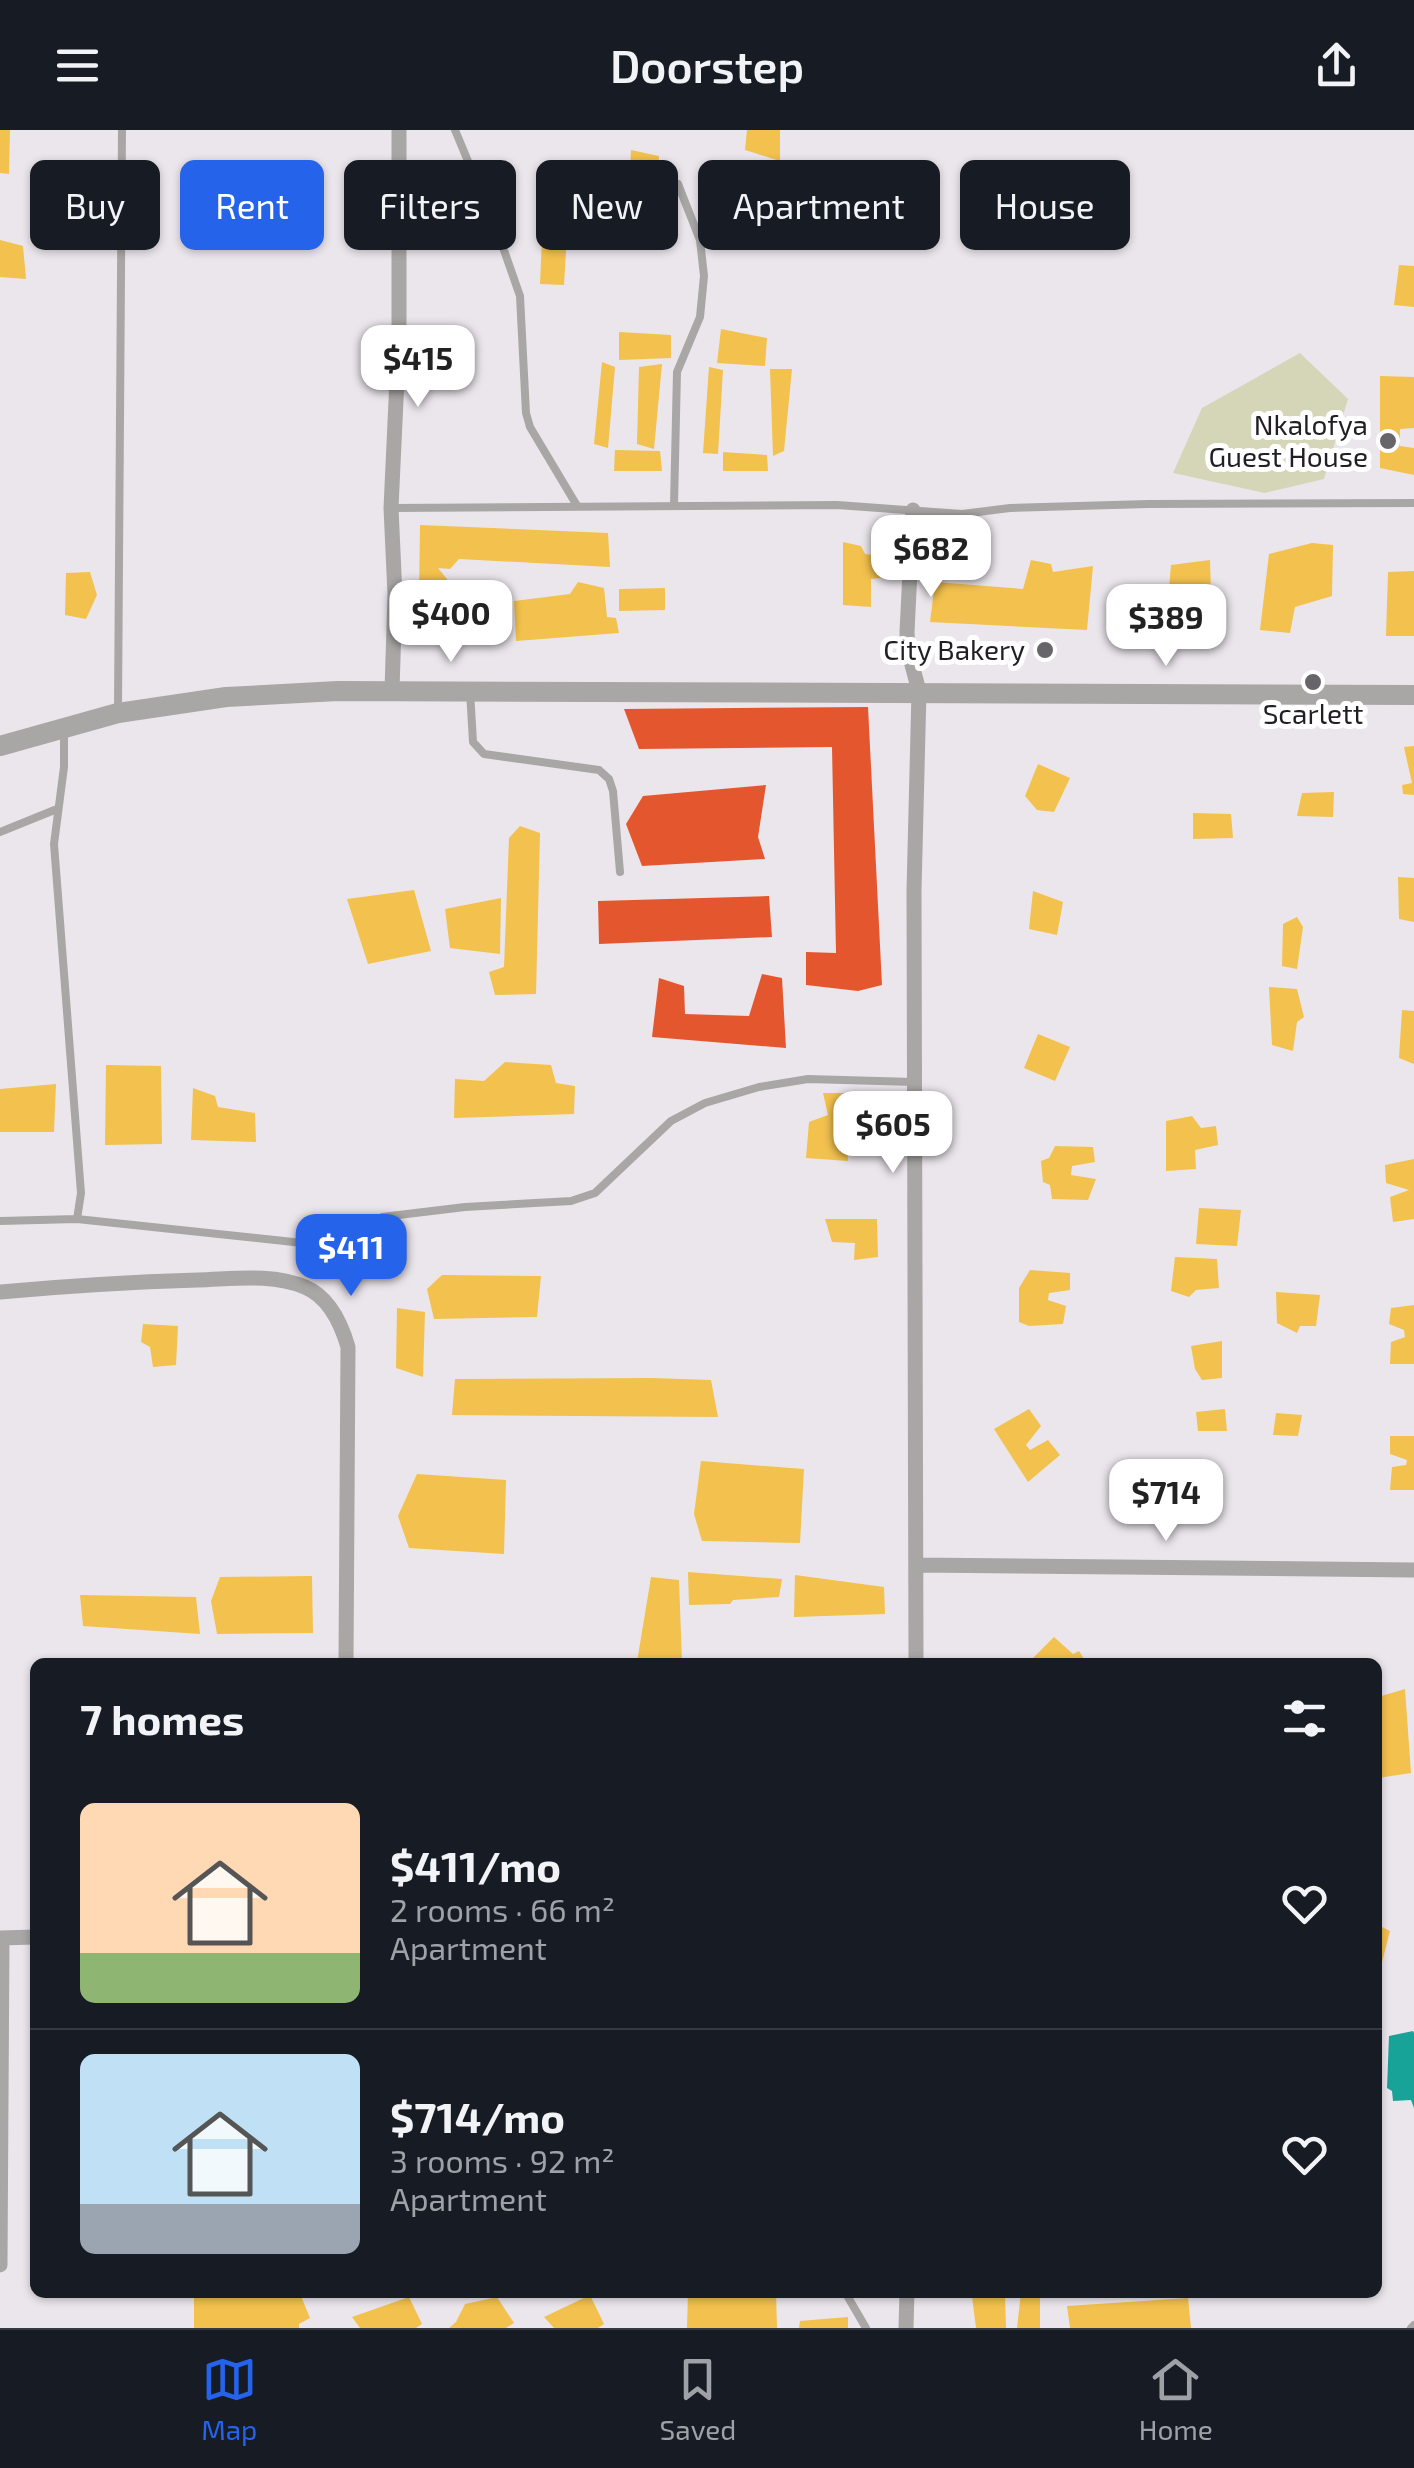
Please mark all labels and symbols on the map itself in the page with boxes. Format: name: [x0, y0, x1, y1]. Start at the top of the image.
pin: $415: [359, 325, 477, 410]
place label: Nkalofya Guest House: [1208, 407, 1368, 473]
marker: Nkalofya Guest House: [1377, 430, 1399, 452]
pin: $682: [872, 515, 990, 600]
pin: $400: [392, 580, 510, 665]
pin: $389: [1107, 584, 1225, 669]
place label: City Bakery: [883, 632, 1025, 666]
marker: City Bakery: [1034, 639, 1056, 661]
marker: Scarlett: [1302, 671, 1324, 693]
place label: Scarlett: [1263, 696, 1363, 730]
pin: $605: [834, 1091, 952, 1176]
pin: $411: [292, 1214, 410, 1299]
pin: $714: [1107, 1459, 1225, 1544]

